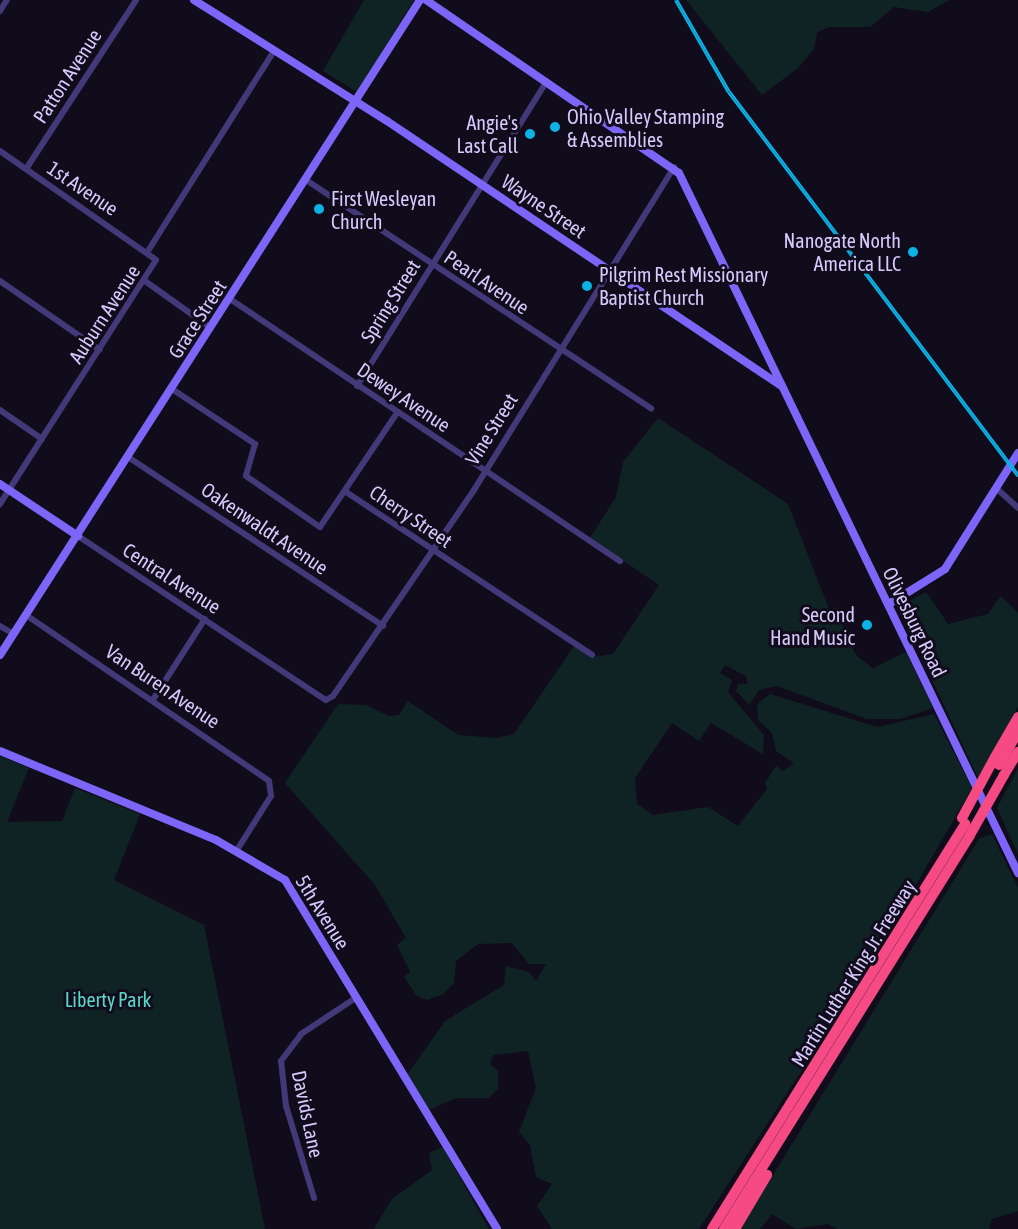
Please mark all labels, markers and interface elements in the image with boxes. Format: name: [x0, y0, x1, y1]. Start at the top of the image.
street label: Patton Avenue: [28, 25, 106, 127]
place label: Ohio Valley Stamping & Assemblies: [567, 104, 724, 151]
place label: Angie's Last Call: [457, 110, 518, 157]
marker: Ohio Valley Stamping & Assemblies: [548, 120, 562, 134]
marker: Angie's Last Call: [523, 127, 537, 141]
street label: 1st Avenue: [43, 156, 123, 220]
street label: Wayne Street: [497, 169, 591, 243]
place label: First Wesleyan Church: [331, 186, 436, 233]
marker: First Wesleyan Church: [312, 202, 326, 216]
place label: Nanogate North America LLC: [784, 228, 901, 275]
street label: Pearl Avenue: [440, 245, 534, 319]
marker: Nanogate North America LLC: [906, 245, 920, 259]
street label: Spring Street: [355, 255, 425, 347]
street label: Auburn Avenue: [63, 260, 145, 368]
place label: Pilgrim Rest Missionary Baptist Church: [599, 262, 768, 309]
street label: Grace Street: [163, 275, 231, 363]
marker: Pilgrim Rest Missionary Baptist Church: [580, 279, 594, 293]
street label: Dewey Avenue: [353, 357, 455, 437]
street label: Vine Street: [460, 389, 522, 469]
street label: Oakenwaldt Avenue: [197, 477, 333, 579]
street label: Cherry Street: [365, 480, 457, 552]
street label: Central Avenue: [119, 538, 225, 618]
street label: Olivesburg Road: [878, 563, 952, 681]
place label: Second Hand Music: [770, 602, 855, 649]
marker: Second Hand Music: [860, 618, 874, 632]
street label: Van Buren Avenue: [101, 639, 225, 733]
street label: 5th Avenue: [291, 870, 355, 954]
street label: Martin Luther King Jr. Freeway: [786, 875, 920, 1071]
park label: Liberty Park: [65, 987, 151, 1011]
street label: Davids Lane: [287, 1068, 329, 1160]

